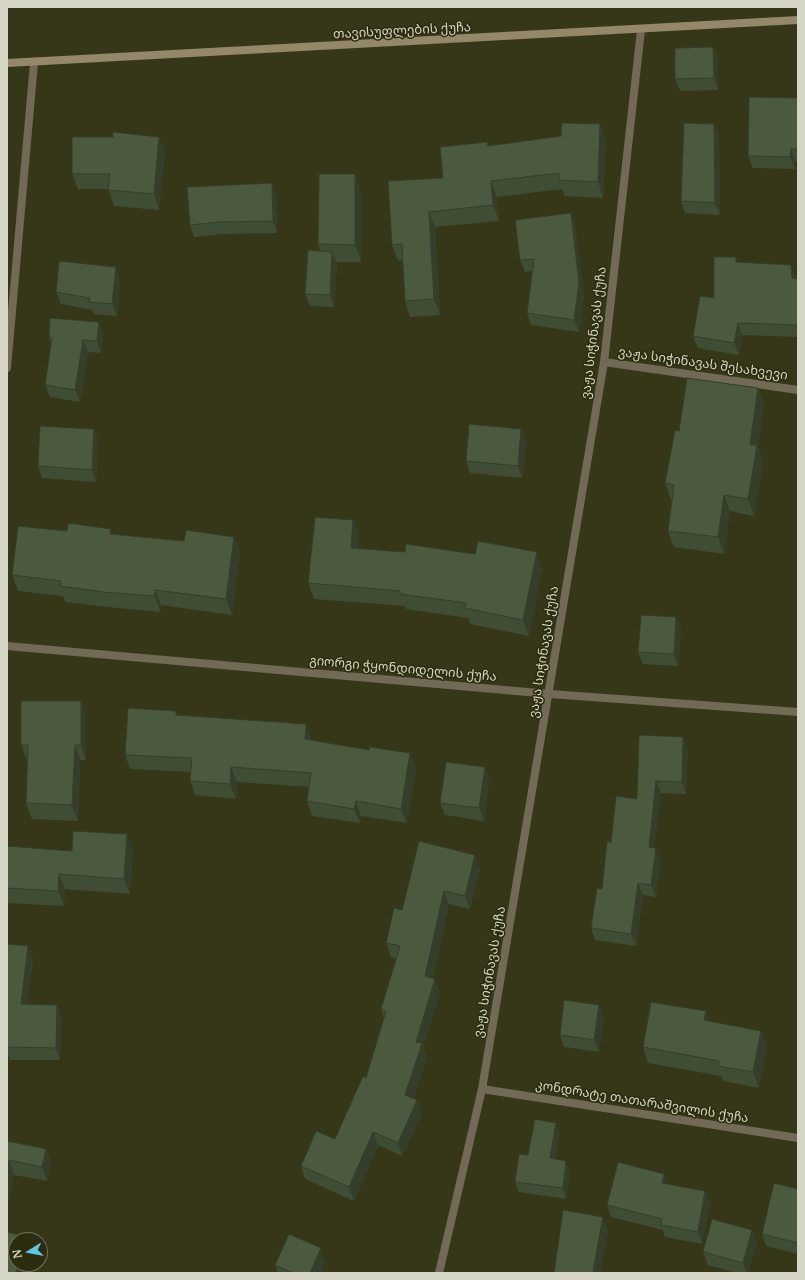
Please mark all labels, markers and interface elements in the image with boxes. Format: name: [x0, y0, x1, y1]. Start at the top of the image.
street label: თავისუფლების ქუჩა: [333, 20, 471, 42]
street label: ვაჟა სიჭინავას ქუჩა: [578, 266, 610, 400]
street label: ვაჟა სიჭინავას შესახვევი: [617, 344, 789, 384]
street label: ვაჟა სიჭინავას ქუჩა: [526, 585, 562, 719]
street label: გიორგი ჭყონდიდელის ქუჩა: [309, 653, 497, 685]
street label: ვაჟა სიჭინავას ქუჩა: [471, 905, 509, 1039]
street label: კონდრატე თათარაშვილის ქუჩა: [534, 1077, 750, 1127]
north arrow: [8, 1232, 48, 1272]
text: N: [10, 1248, 25, 1260]

